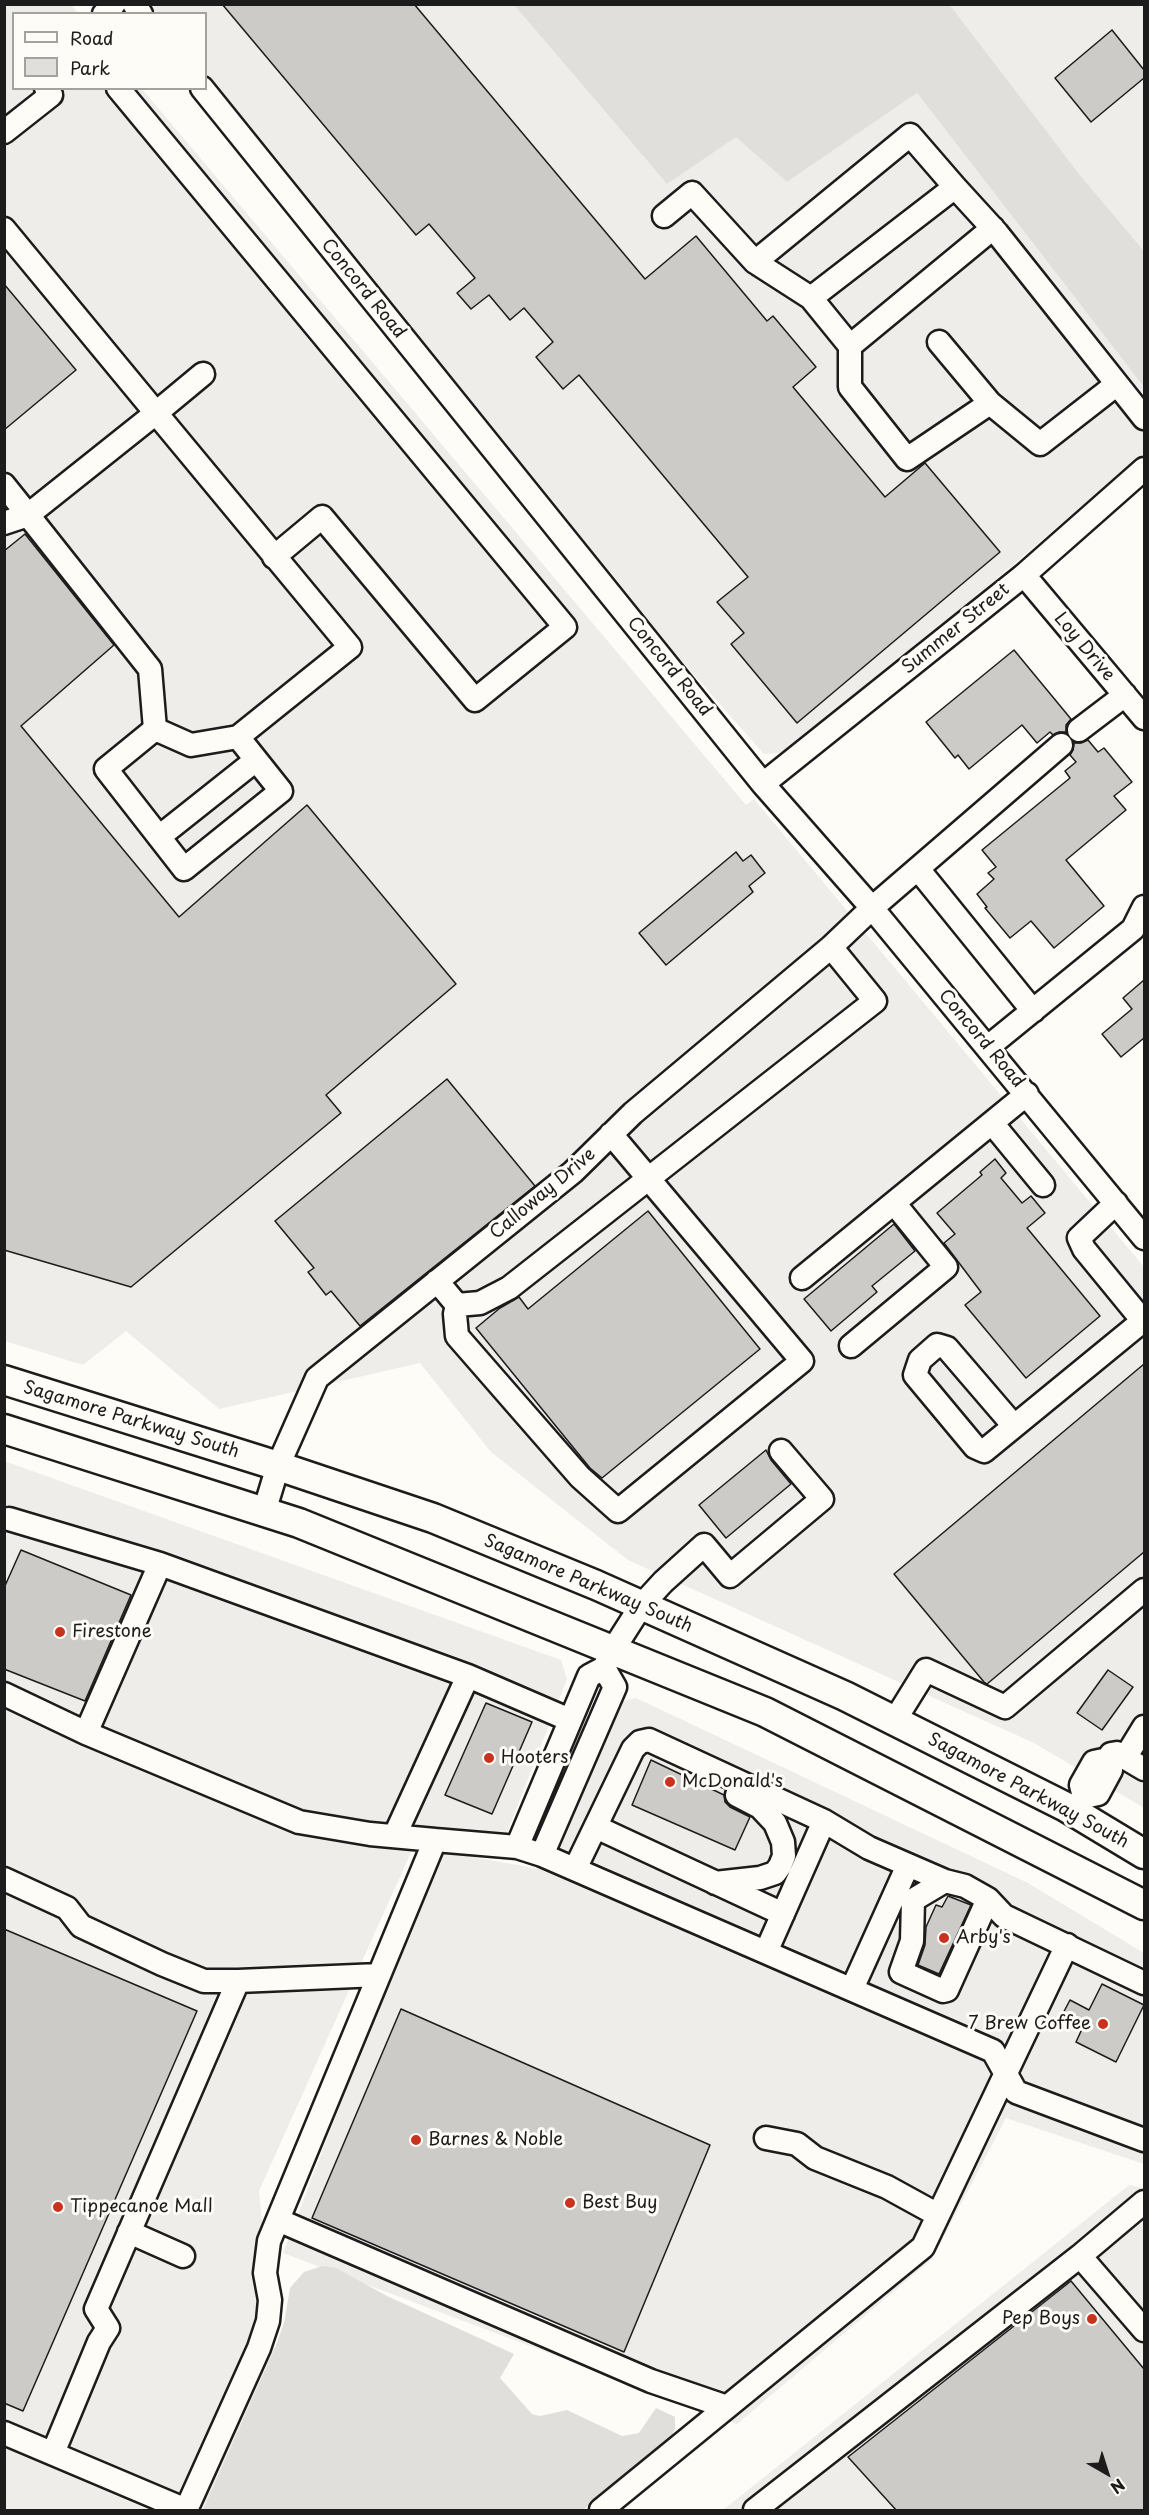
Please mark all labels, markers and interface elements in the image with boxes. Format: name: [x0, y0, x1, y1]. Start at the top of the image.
legend: [12, 12, 207, 90]
text: Road: [70, 24, 114, 51]
text: Park: [70, 54, 110, 81]
street label: Concord Road: [316, 235, 410, 343]
street label: Summer Street: [898, 579, 1014, 679]
street label: Loy Drive: [1049, 608, 1119, 686]
street label: Concord Road: [622, 613, 716, 721]
street label: Concord Road: [934, 985, 1028, 1093]
street label: Calloway Drive: [486, 1144, 600, 1244]
street label: Sagamore Parkway South: [20, 1377, 242, 1463]
street label: Sagamore Parkway South: [480, 1530, 696, 1638]
place label: Firestone: [72, 1621, 152, 1643]
marker: Firestone: [53, 1625, 67, 1639]
street label: Sagamore Parkway South: [924, 1729, 1132, 1853]
place label: Hooters: [501, 1747, 568, 1769]
marker: Hooters: [482, 1751, 496, 1765]
place label: McDonald's: [682, 1771, 783, 1793]
marker: McDonald's: [663, 1775, 677, 1789]
place label: Arby's: [956, 1927, 1011, 1949]
marker: Arby's: [937, 1931, 951, 1945]
place label: 7 Brew Coffee: [968, 2013, 1091, 2035]
marker: 7 Brew Coffee: [1096, 2017, 1110, 2031]
place label: Barnes & Noble: [428, 2129, 563, 2151]
marker: Barnes & Noble: [409, 2133, 423, 2147]
place label: Best Buy: [582, 2192, 657, 2214]
place label: Tippecanoe Mall: [70, 2196, 213, 2218]
marker: Best Buy: [563, 2196, 577, 2210]
marker: Tippecanoe Mall: [51, 2200, 65, 2214]
place label: Pep Boys: [1002, 2308, 1080, 2330]
marker: Pep Boys: [1085, 2312, 1099, 2326]
north arrow: [1077, 2443, 1137, 2503]
text: N: [1106, 2474, 1131, 2500]

